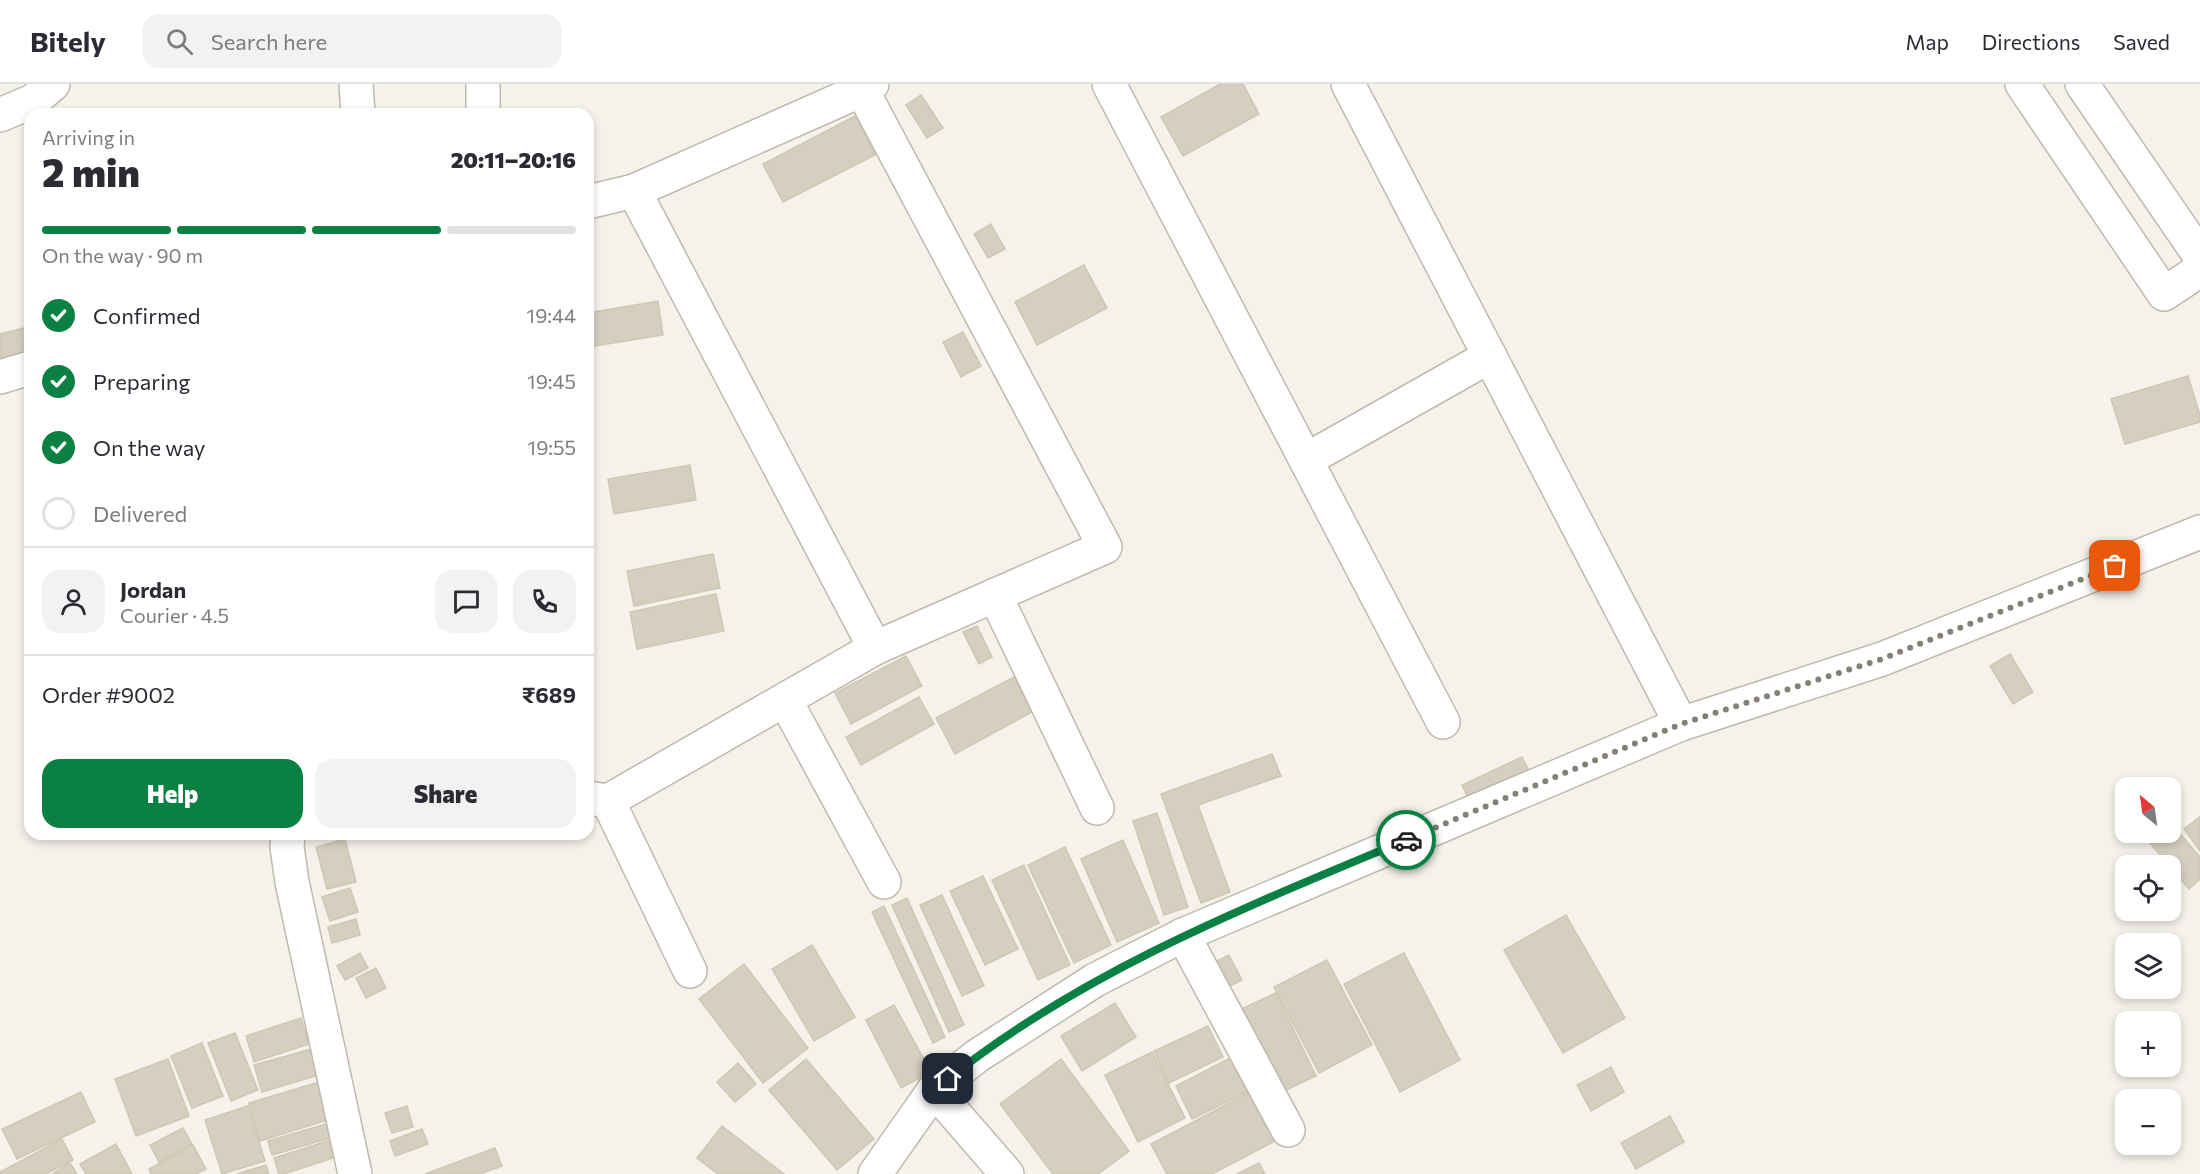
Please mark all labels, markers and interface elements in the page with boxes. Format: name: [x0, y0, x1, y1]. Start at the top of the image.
search box: [142, 14, 562, 68]
text: Bitely: [30, 24, 106, 58]
icon: search: [163, 25, 196, 58]
text: Search here: [211, 28, 327, 55]
text: Map: [1906, 29, 1949, 54]
text: Directions: [1982, 29, 2080, 54]
text: Saved: [2113, 29, 2170, 54]
text: Arriving in: [42, 125, 135, 149]
text: 20:11–20:16: [451, 146, 576, 173]
text: 2 min: [42, 147, 140, 195]
text: On the way · 90 m: [42, 243, 203, 267]
icon: check: [42, 299, 75, 332]
text: Confirmed: [93, 302, 200, 329]
text: 19:44: [527, 303, 576, 327]
icon: check: [42, 365, 75, 398]
text: Preparing: [93, 368, 190, 395]
text: 19:45: [527, 369, 576, 393]
icon: check: [42, 431, 75, 464]
text: On the way: [93, 434, 205, 461]
text: 19:55: [528, 435, 576, 459]
text: Delivered: [93, 500, 187, 527]
pin: [2089, 540, 2140, 591]
icon: bag: [2098, 549, 2131, 582]
button: person: [42, 570, 105, 633]
button: chat: [435, 570, 498, 633]
button: phone: [513, 570, 576, 633]
text: Jordan: [120, 576, 186, 603]
text: Courier · 4.5: [120, 603, 229, 627]
text: Order #9002: [42, 681, 175, 708]
text: ₹689: [522, 681, 576, 708]
button: Help: [42, 759, 303, 828]
button: Share: [315, 759, 576, 828]
north arrow: [2115, 777, 2181, 843]
map controls: [2115, 777, 2181, 1155]
courier: [1376, 810, 1436, 870]
icon: car: [1390, 824, 1423, 857]
button: locate: [2115, 855, 2181, 921]
button: layers: [2115, 933, 2181, 999]
button: +: [2115, 1011, 2181, 1077]
pin: [922, 1053, 973, 1104]
icon: home: [931, 1062, 964, 1095]
button: −: [2115, 1089, 2181, 1155]

